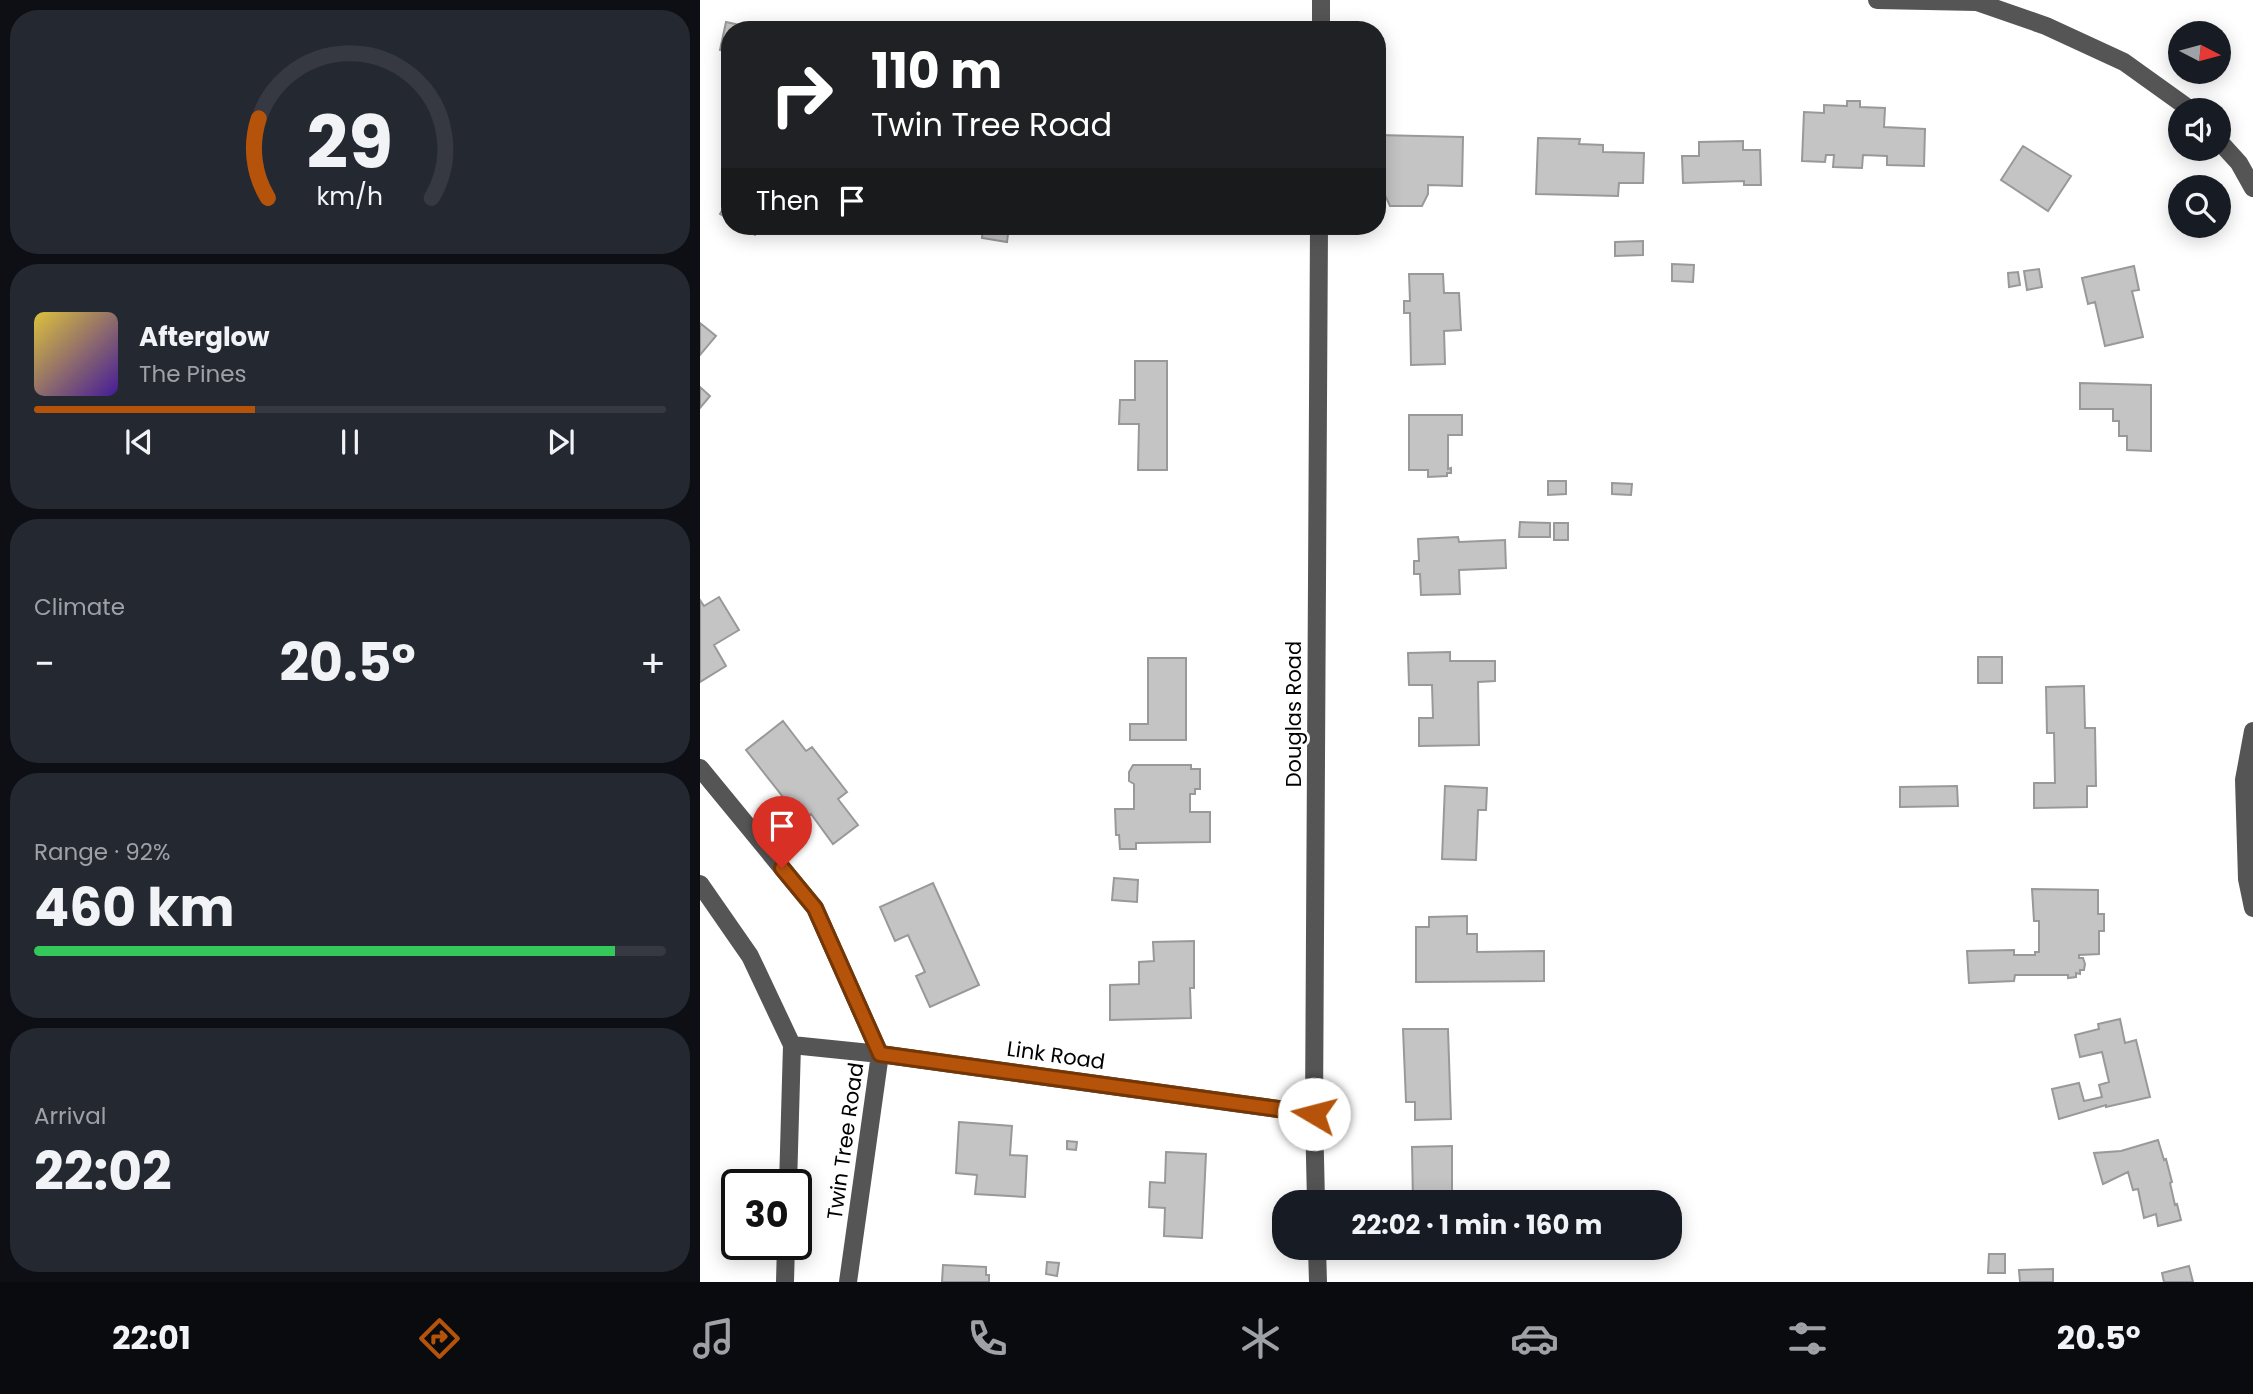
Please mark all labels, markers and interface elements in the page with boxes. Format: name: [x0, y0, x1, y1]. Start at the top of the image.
north arrow: [2168, 21, 2231, 84]
map controls: [2168, 21, 2231, 238]
text: 110 m: [871, 37, 1002, 105]
icon: right: [756, 49, 847, 140]
text: 29: [307, 93, 393, 194]
button: sound: [2168, 98, 2231, 161]
text: Twin Tree Road: [871, 102, 1112, 147]
button: search: [2168, 175, 2231, 238]
text: km/h: [317, 179, 383, 214]
icon: arrive: [833, 182, 871, 220]
text: Then: [756, 183, 819, 219]
text: Afterglow: [139, 319, 270, 355]
text: The Pines: [139, 358, 247, 390]
icon: previous: [120, 423, 158, 461]
icon: pause: [331, 423, 369, 461]
icon: next: [542, 423, 580, 461]
text: Climate: [34, 591, 125, 623]
text: 20.5°: [279, 626, 416, 699]
text: −: [34, 637, 55, 690]
text: +: [640, 637, 666, 690]
street label: Douglas Road: [1279, 641, 1308, 787]
pin: [752, 796, 812, 868]
icon: arrive: [763, 807, 801, 845]
text: Range · 92%: [34, 836, 170, 868]
text: 460 km: [34, 871, 234, 944]
street label: Link Road: [1005, 1034, 1107, 1076]
street label: Twin Tree Road: [820, 1061, 870, 1221]
position arrow: [1277, 1077, 1351, 1151]
text: Arrival: [34, 1100, 106, 1132]
text: 22:02: [34, 1135, 172, 1208]
speed limit sign: 30: [721, 1169, 812, 1260]
text: 22:02 · 1 min · 160 m: [1352, 1207, 1602, 1243]
icon: directions: [415, 1314, 464, 1363]
icon: music: [689, 1314, 738, 1363]
icon: phone: [963, 1314, 1012, 1363]
icon: climate: [1236, 1314, 1285, 1363]
icon: car: [1510, 1314, 1559, 1363]
icon: filters: [1783, 1314, 1832, 1363]
text: 22:01: [112, 1315, 191, 1360]
text: 20.5°: [2057, 1315, 2141, 1360]

